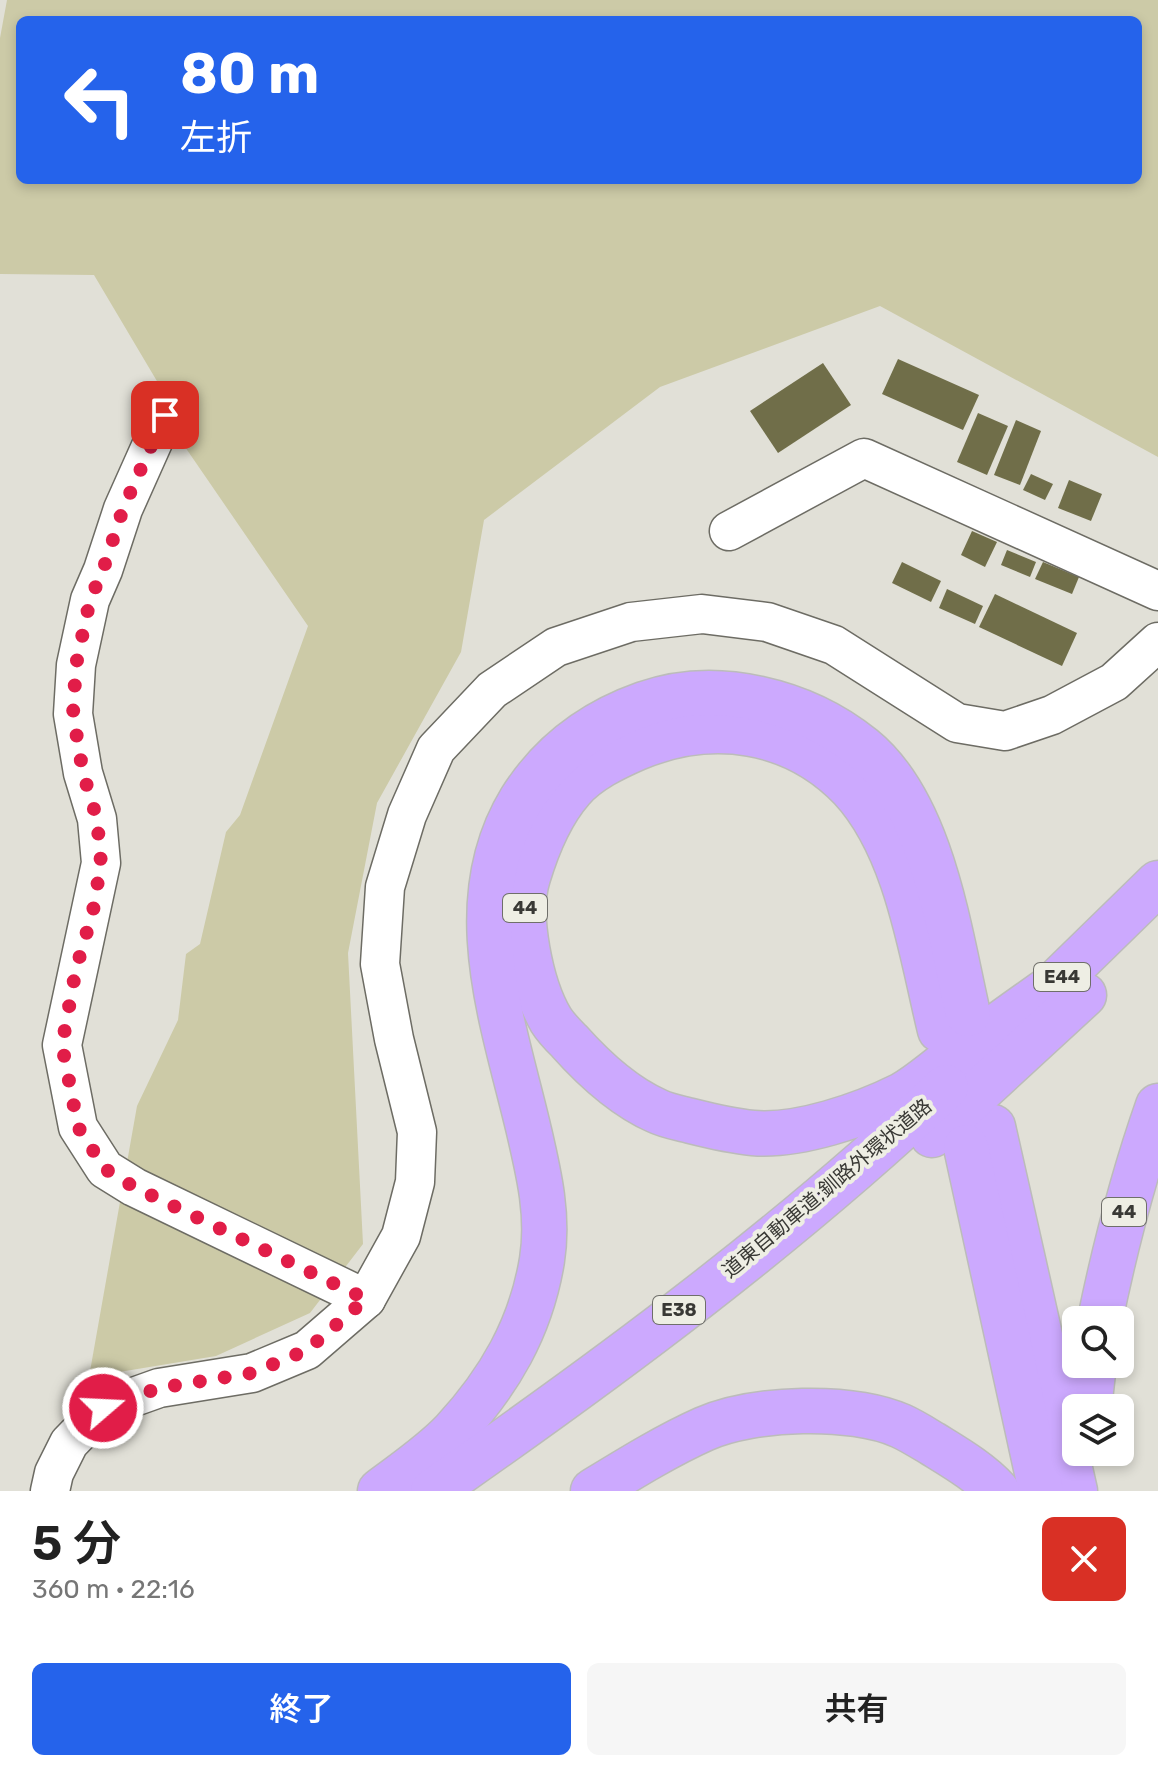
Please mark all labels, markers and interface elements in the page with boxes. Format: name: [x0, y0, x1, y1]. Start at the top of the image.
text: 80 m: [180, 41, 319, 107]
icon: left: [48, 48, 152, 152]
text: 左折: [180, 116, 252, 159]
pin: [131, 381, 199, 449]
icon: arrive: [143, 393, 187, 437]
road number: 44: [503, 894, 547, 922]
road number: E44: [1034, 963, 1090, 991]
street label: 道東自動車道;釧路外環状道路: [718, 1094, 936, 1282]
road number: 44: [1102, 1198, 1146, 1226]
road number: E38: [653, 1296, 705, 1324]
map controls: [1062, 1306, 1134, 1466]
button: search: [1062, 1306, 1134, 1378]
position arrow: [61, 1366, 145, 1450]
button: layers: [1062, 1394, 1134, 1466]
text: 5 分: [32, 1515, 121, 1572]
button: close: [1042, 1517, 1126, 1601]
text: 360 m · 22:16: [32, 1574, 195, 1605]
button: 終了: [32, 1663, 571, 1755]
button: 共有: [587, 1663, 1126, 1755]

